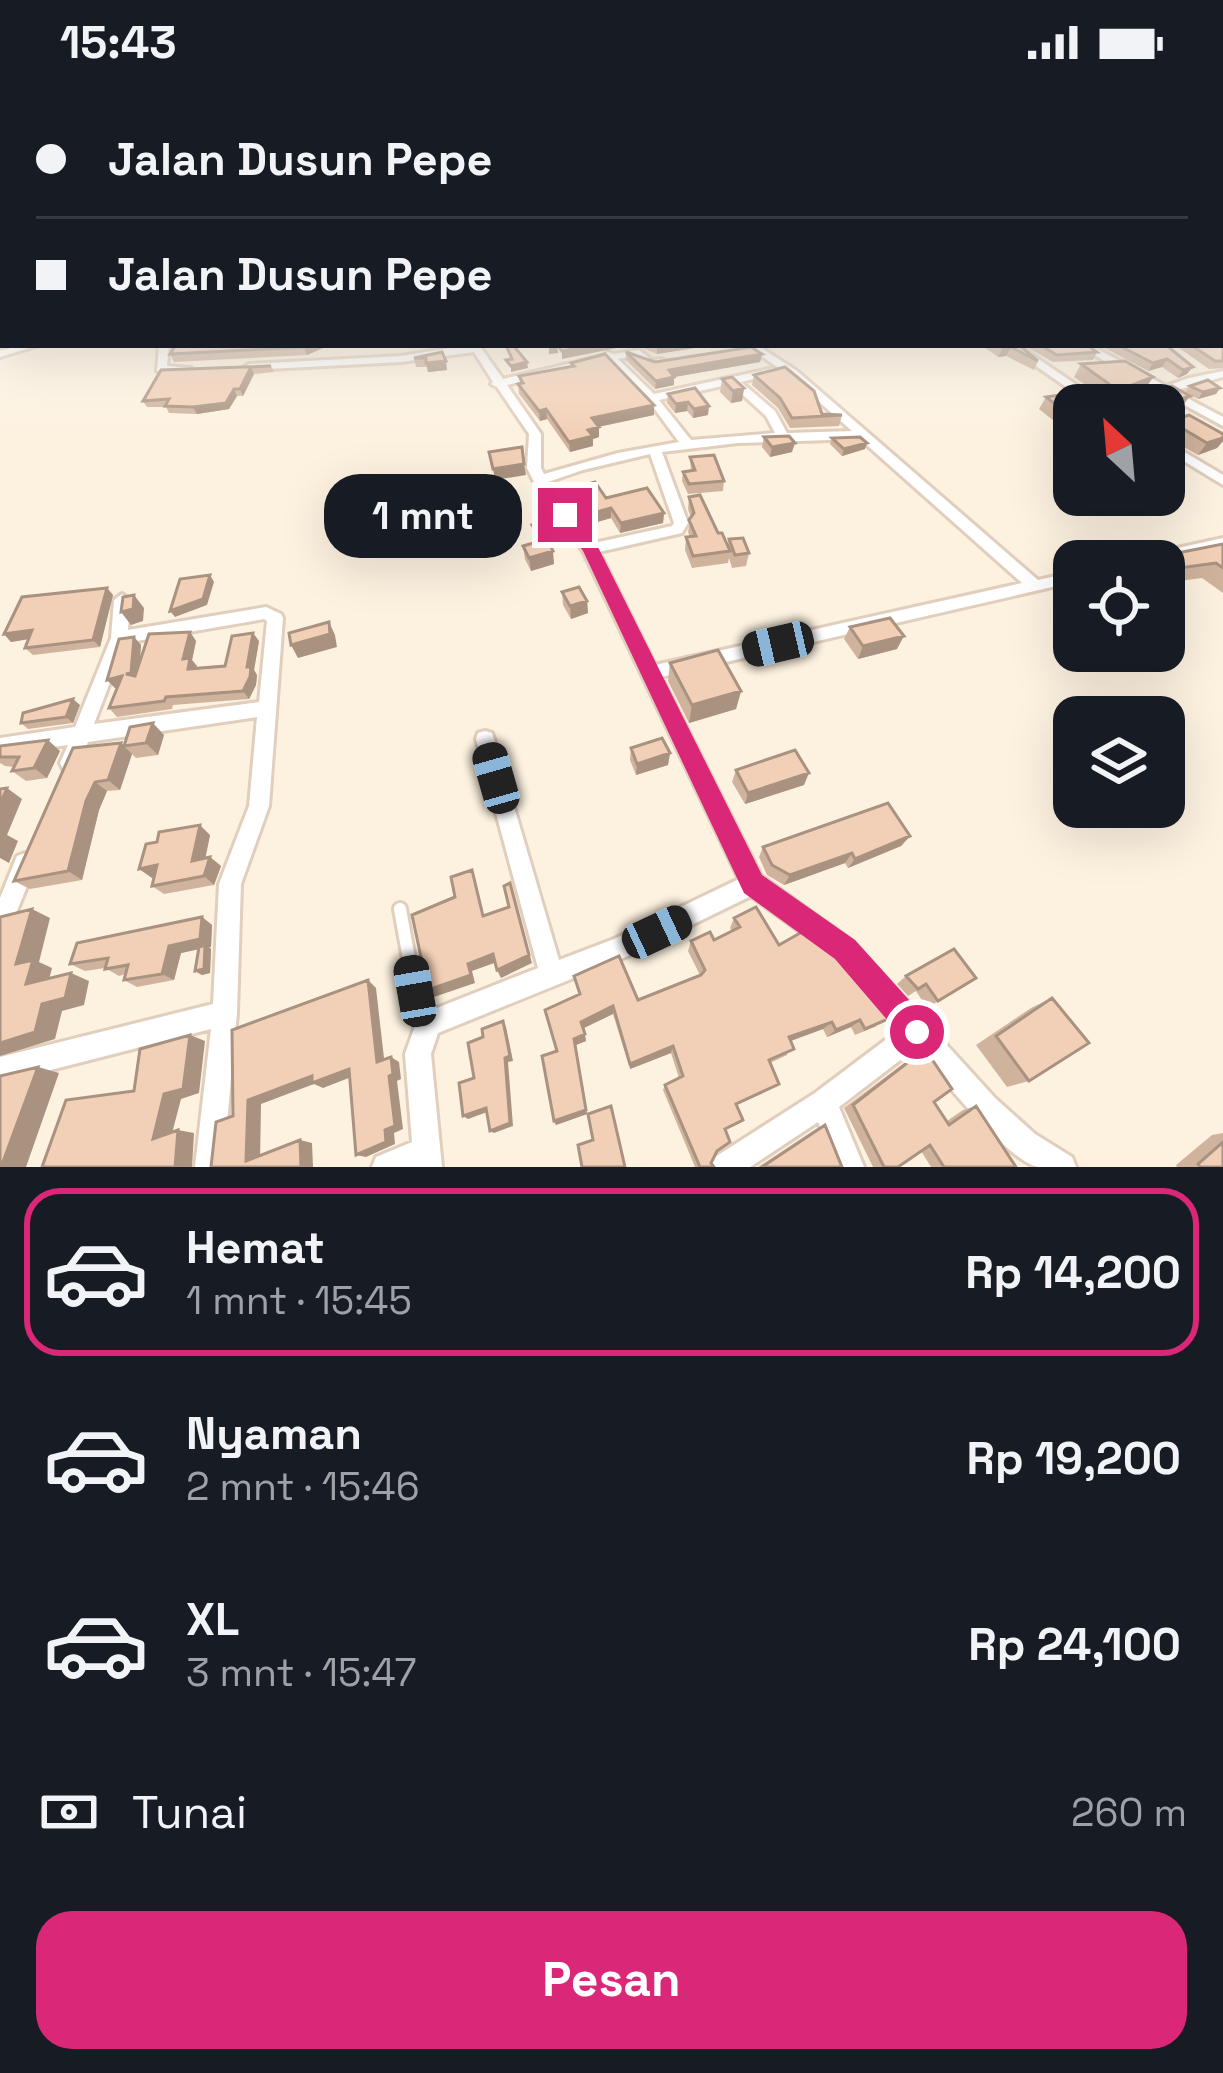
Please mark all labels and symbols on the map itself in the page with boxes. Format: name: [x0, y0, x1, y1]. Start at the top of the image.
north arrow: [1053, 384, 1185, 516]
callout: 1 mnt: [325, 473, 523, 557]
route end: [538, 488, 592, 542]
car: [739, 618, 817, 670]
car: [469, 738, 523, 818]
car: [617, 900, 697, 964]
car: [391, 952, 439, 1030]
route start: [890, 1005, 944, 1059]

